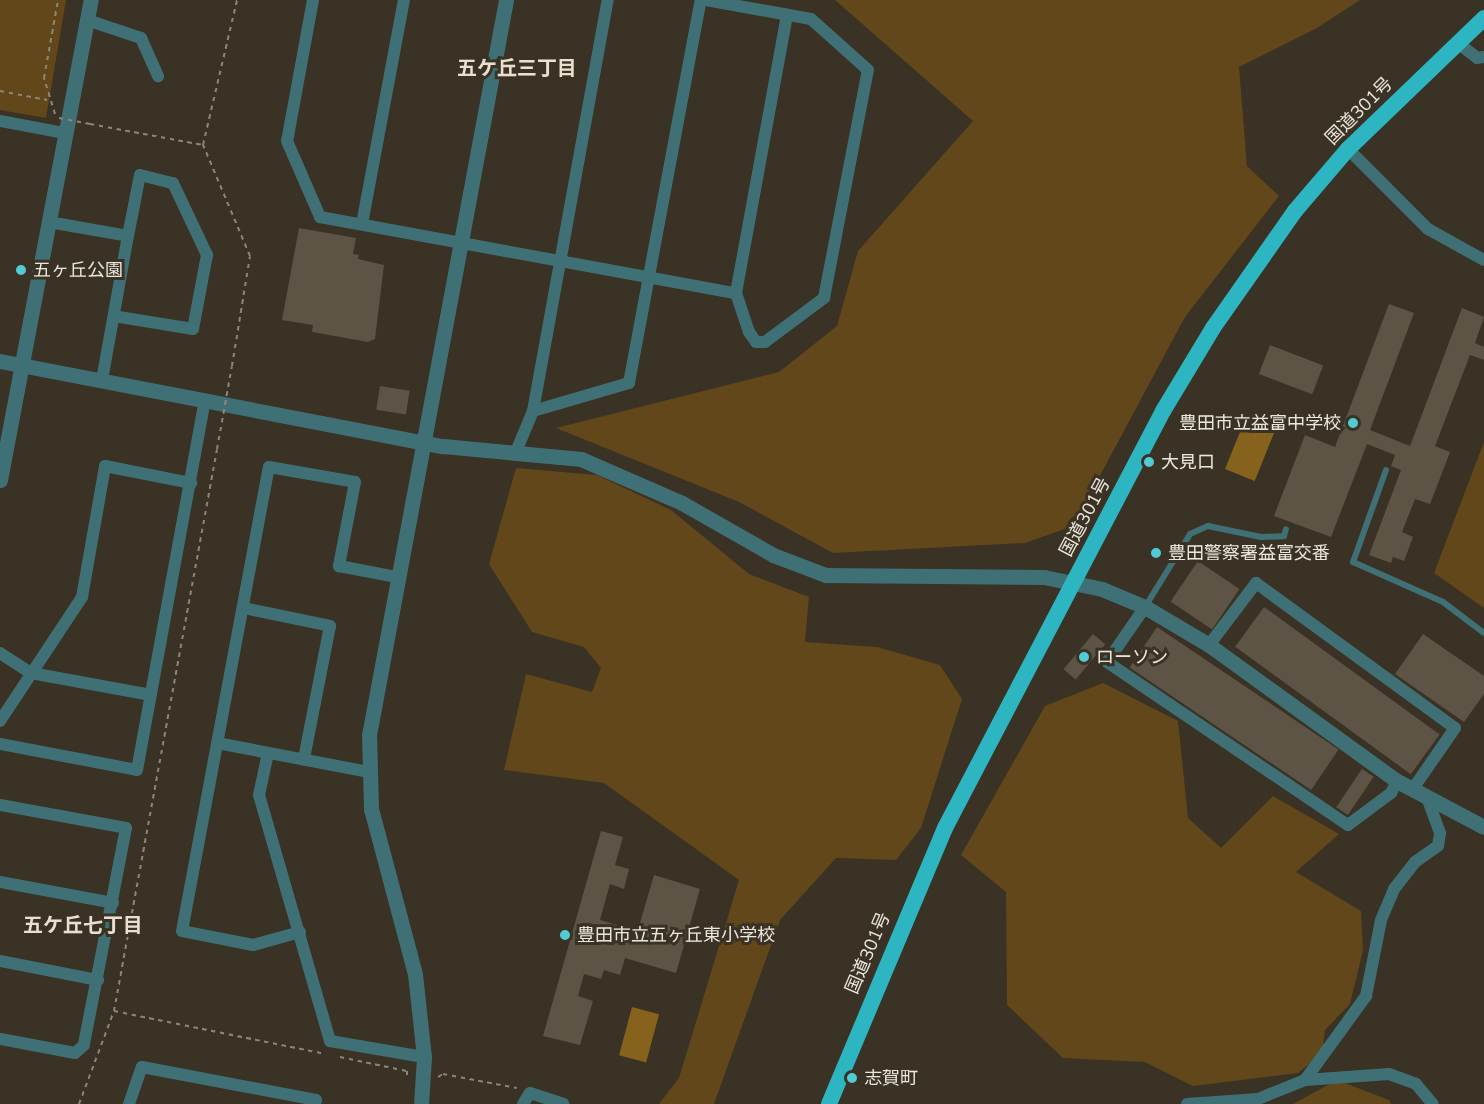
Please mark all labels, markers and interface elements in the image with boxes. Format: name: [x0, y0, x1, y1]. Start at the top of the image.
district label: 五ケ丘三丁目: [457, 56, 577, 80]
street label: 国道301号: [1321, 73, 1397, 149]
place label: 五ヶ丘公園: [33, 259, 123, 281]
marker: 五ヶ丘公園: [14, 263, 28, 277]
place label: 豊田市立益富中学校: [1179, 412, 1341, 434]
marker: 豊田市立益富中学校: [1346, 416, 1360, 430]
place label: 大見口: [1161, 451, 1215, 473]
marker: 大見口: [1142, 455, 1156, 469]
street label: 国道301号: [1055, 474, 1115, 560]
place label: 豊田警察署益富交番: [1168, 542, 1330, 564]
marker: 豊田警察署益富交番: [1149, 546, 1163, 560]
place label: ローソン: [1096, 646, 1168, 668]
marker: ローソン: [1077, 650, 1091, 664]
street label: 国道301号: [841, 909, 895, 997]
district label: 五ケ丘七丁目: [23, 913, 143, 937]
place label: 豊田市立五ヶ丘東小学校: [577, 924, 775, 946]
marker: 豊田市立五ヶ丘東小学校: [558, 928, 572, 942]
place label: 志賀町: [864, 1067, 918, 1089]
marker: 志賀町: [845, 1071, 859, 1085]

